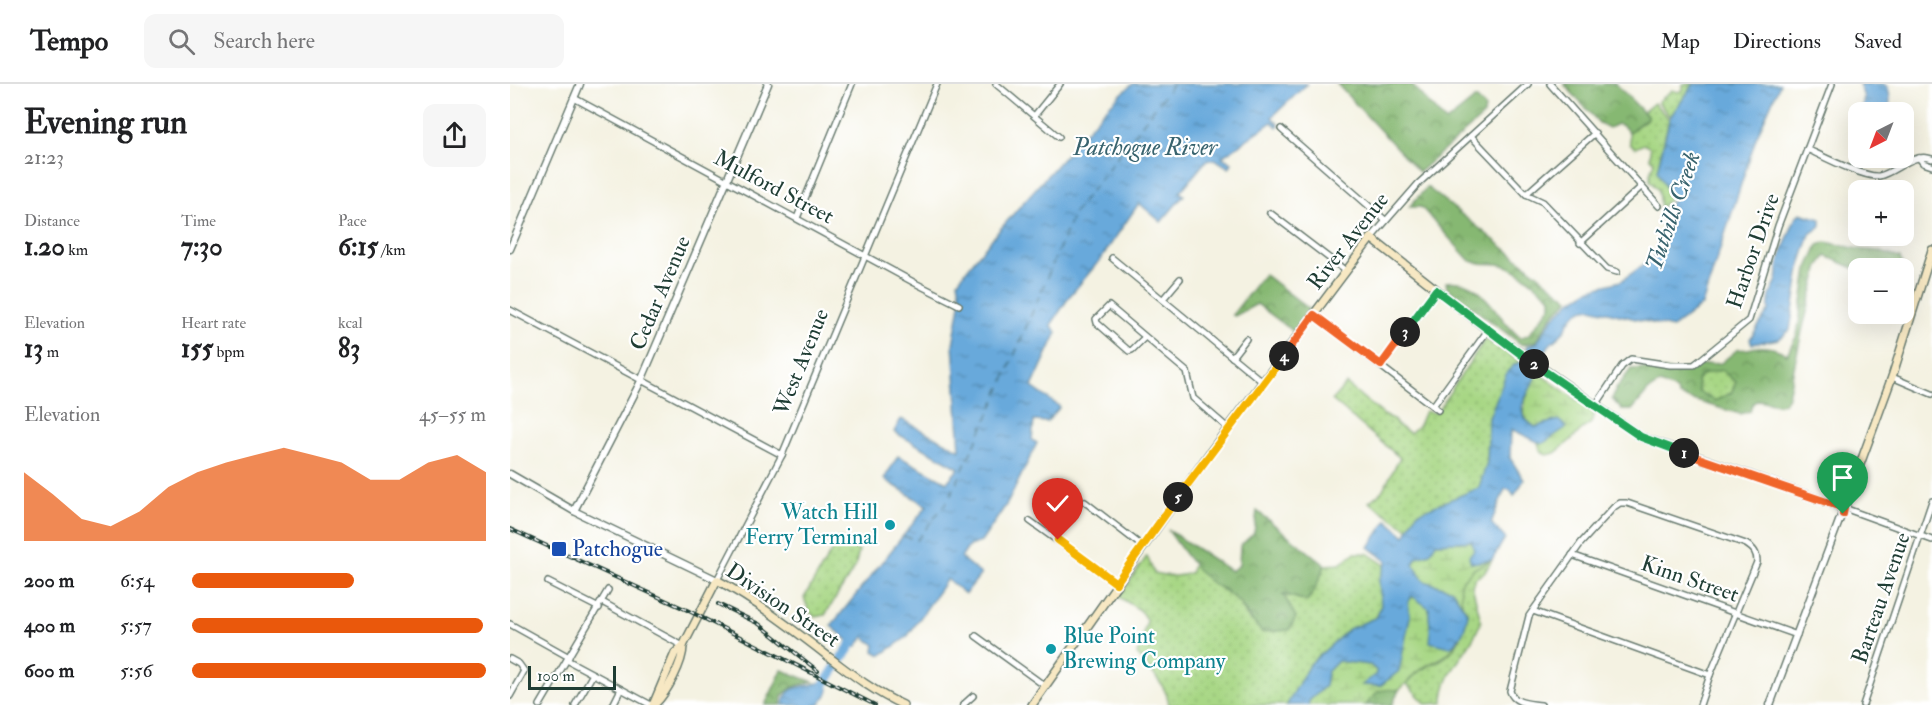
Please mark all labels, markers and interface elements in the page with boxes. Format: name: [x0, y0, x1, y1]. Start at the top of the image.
search box: [144, 14, 564, 68]
text: Tempo: [30, 24, 108, 59]
icon: search: [165, 25, 198, 58]
text: Search here: [213, 27, 315, 55]
text: Map: [1660, 28, 1700, 55]
text: Directions: [1733, 28, 1821, 55]
text: Saved: [1854, 28, 1902, 55]
text: Evening run: [24, 102, 187, 143]
north arrow: [1848, 102, 1914, 168]
map controls: [1848, 102, 1914, 324]
button: share: [423, 104, 486, 167]
water label: Patchogue River: [1072, 132, 1218, 163]
street label: Mulford Street: [709, 144, 839, 230]
text: 21:23: [24, 145, 64, 170]
water label: Tuthills Creek: [1638, 147, 1708, 275]
button: +: [1848, 180, 1914, 246]
street label: River Avenue: [1301, 186, 1395, 296]
street label: Harbor Drive: [1720, 190, 1786, 312]
text: Distance: [24, 211, 80, 231]
text: Time: [181, 211, 216, 231]
text: Pace: [338, 211, 367, 231]
text: 1.20: [24, 231, 65, 263]
text: 7:30: [181, 231, 223, 263]
text: 6:15: [338, 231, 378, 263]
street label: Cedar Avenue: [623, 232, 697, 354]
text: km: [65, 240, 88, 260]
text: /km: [378, 240, 406, 260]
button: −: [1848, 258, 1914, 324]
street label: West Avenue: [767, 305, 835, 420]
text: Elevation: [24, 313, 85, 333]
text: Heart rate: [181, 313, 246, 333]
text: kcal: [338, 313, 363, 333]
pin: 3: [1390, 317, 1420, 347]
text: 3: [1402, 322, 1408, 342]
text: 13: [24, 333, 43, 365]
text: 155: [181, 333, 213, 365]
text: 83: [338, 333, 360, 365]
pin: 4: [1269, 341, 1299, 371]
text: m: [43, 342, 59, 362]
text: bpm: [213, 342, 245, 362]
text: 4: [1280, 346, 1288, 366]
pin: 2: [1519, 349, 1549, 379]
text: 2: [1530, 354, 1538, 374]
text: Elevation: [24, 402, 100, 427]
text: 45–55 m: [419, 402, 486, 427]
pin: 1: [1669, 438, 1699, 468]
text: 1: [1681, 443, 1687, 463]
pin: [1817, 452, 1868, 514]
icon: arrive: [1826, 461, 1859, 494]
pin: [1032, 478, 1083, 540]
pin: 5: [1163, 482, 1193, 512]
icon: check: [1041, 487, 1074, 520]
text: 5: [1174, 487, 1182, 507]
place label: Watch Hill Ferry Terminal: [745, 498, 878, 551]
marker: Watch Hill Ferry Terminal: [883, 518, 897, 532]
street label: Barteau Avenue: [1846, 529, 1916, 667]
place label: Patchogue: [572, 535, 663, 563]
marker: Patchogue: [550, 540, 568, 558]
street label: Kinn Street: [1637, 549, 1743, 609]
street label: Division Street: [720, 557, 846, 653]
text: 200 m: [24, 568, 74, 593]
text: 6:54: [120, 568, 154, 593]
text: 400 m: [24, 613, 75, 638]
text: 5:57: [120, 613, 152, 638]
place label: Blue Point Brewing Company: [1063, 622, 1226, 676]
marker: Blue Point Brewing Company: [1044, 642, 1058, 656]
text: 600 m: [24, 658, 74, 683]
text: 5:56: [120, 658, 153, 683]
scale bar: [528, 663, 616, 690]
text: 100 m: [537, 666, 575, 686]

